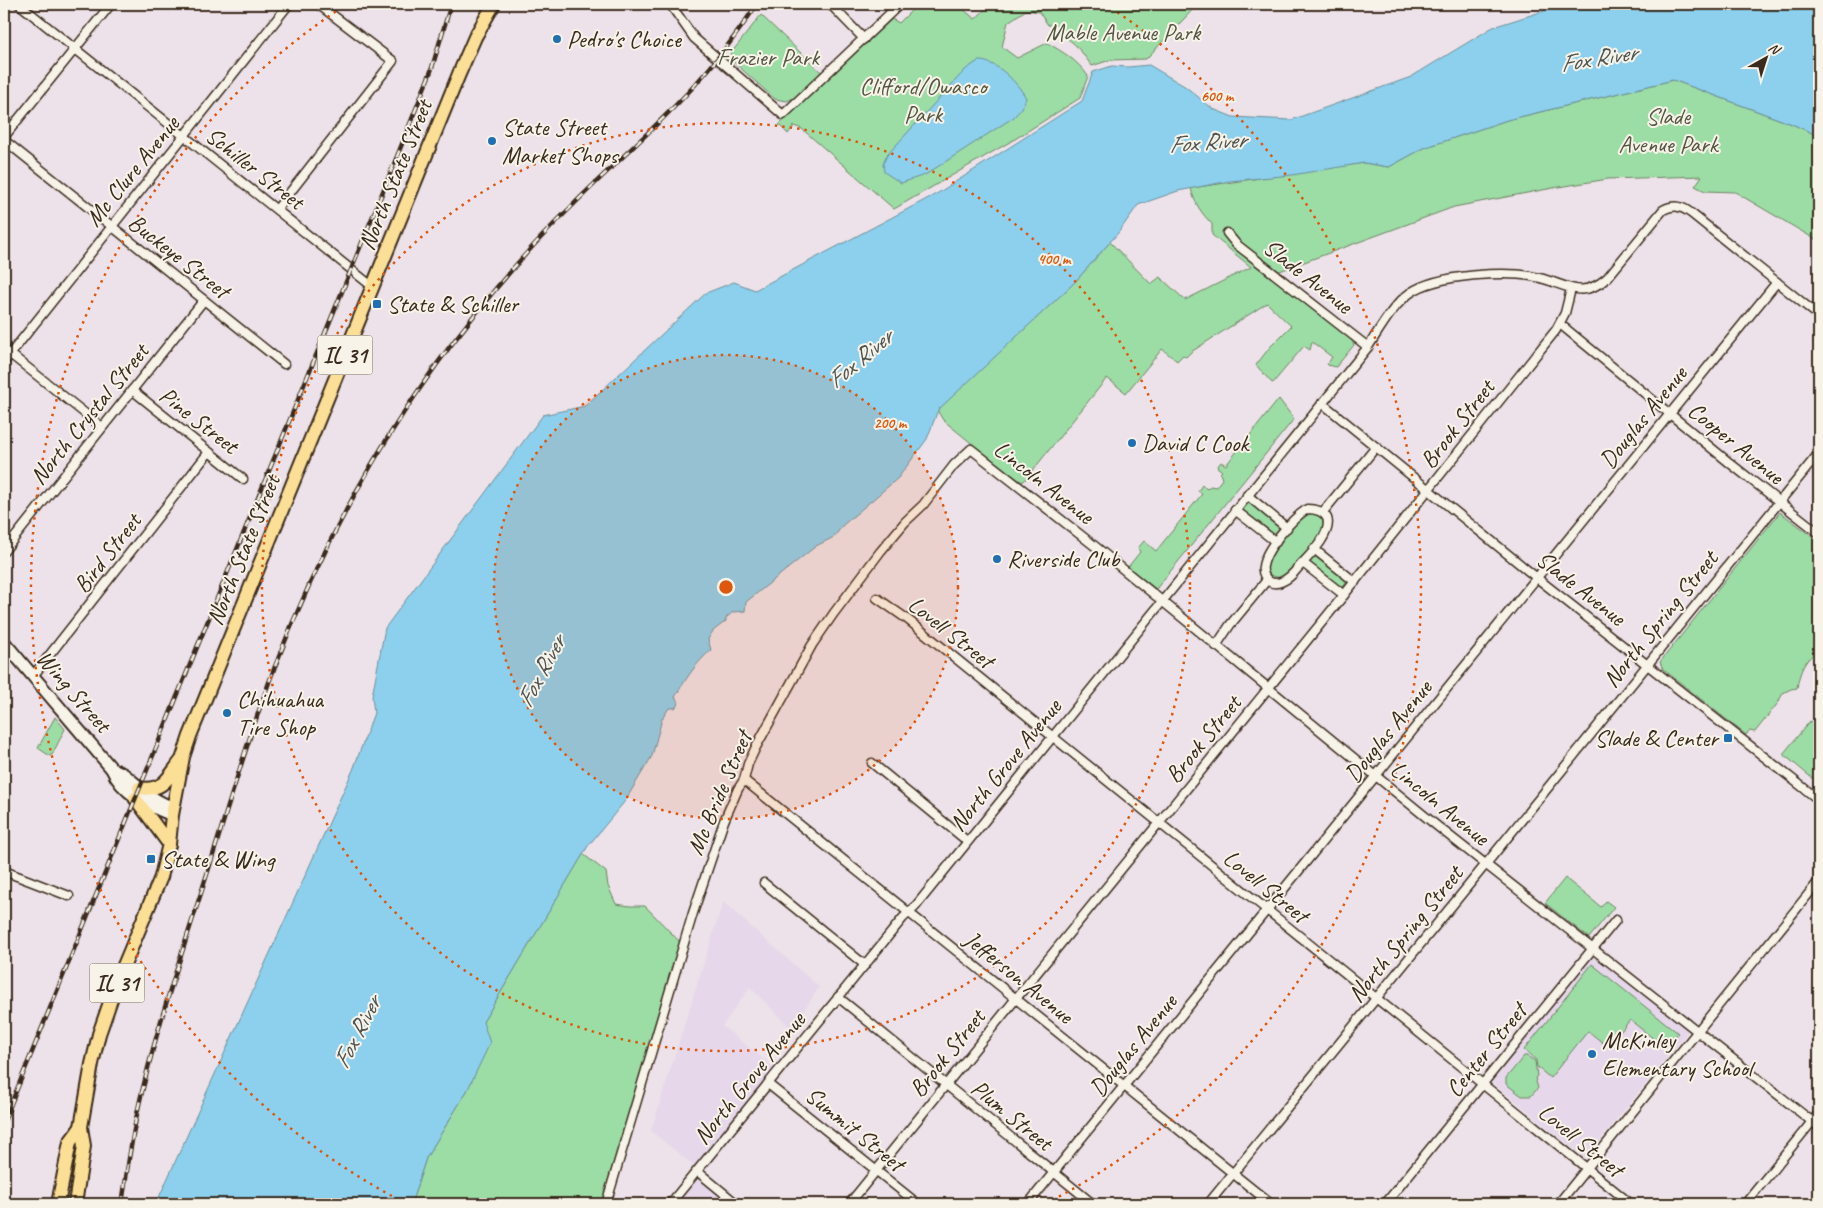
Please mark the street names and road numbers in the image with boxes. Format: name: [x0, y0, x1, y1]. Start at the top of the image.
street label: North State Street: [351, 94, 439, 254]
street label: Mc Clure Avenue: [78, 108, 187, 232]
street label: Schiller Street: [200, 120, 312, 217]
street label: Buckeye Street: [122, 207, 238, 307]
street label: Slade Avenue: [1257, 232, 1360, 321]
street label: North Crystal Street: [23, 336, 156, 491]
road number: IL 31: [318, 336, 372, 374]
street label: Douglas Avenue: [1593, 358, 1695, 474]
street label: Brook Street: [1413, 372, 1502, 474]
street label: Pine Street: [153, 380, 246, 461]
street label: Cooper Avenue: [1682, 395, 1792, 492]
street label: Lincoln Avenue: [988, 434, 1102, 532]
street label: North State Street: [199, 469, 287, 629]
street label: Bird Street: [67, 506, 149, 599]
street label: North Spring Street: [1596, 543, 1725, 693]
street label: Slade Avenue: [1530, 544, 1633, 633]
street label: Lovell Street: [902, 589, 1002, 677]
street label: Wing Street: [30, 644, 119, 740]
street label: Douglas Avenue: [1338, 672, 1440, 788]
street label: Brook Street: [1158, 687, 1249, 789]
street label: North Grove Avenue: [942, 691, 1069, 837]
street label: Mc Bride Street: [680, 724, 760, 859]
street label: Lincoln Avenue: [1384, 754, 1497, 853]
street label: Lovell Street: [1217, 843, 1317, 931]
street label: North Spring Street: [1341, 858, 1470, 1008]
street label: Jefferson Avenue: [958, 923, 1081, 1031]
road number: IL 31: [90, 964, 144, 1002]
street label: Douglas Avenue: [1083, 986, 1185, 1102]
street label: Center Street: [1439, 995, 1535, 1103]
street label: Brook Street: [902, 1001, 993, 1103]
street label: North Grove Avenue: [686, 1004, 813, 1150]
street label: Plum Street: [965, 1073, 1061, 1158]
street label: Summit Street: [799, 1080, 913, 1180]
street label: Lovell Street: [1532, 1097, 1632, 1185]

